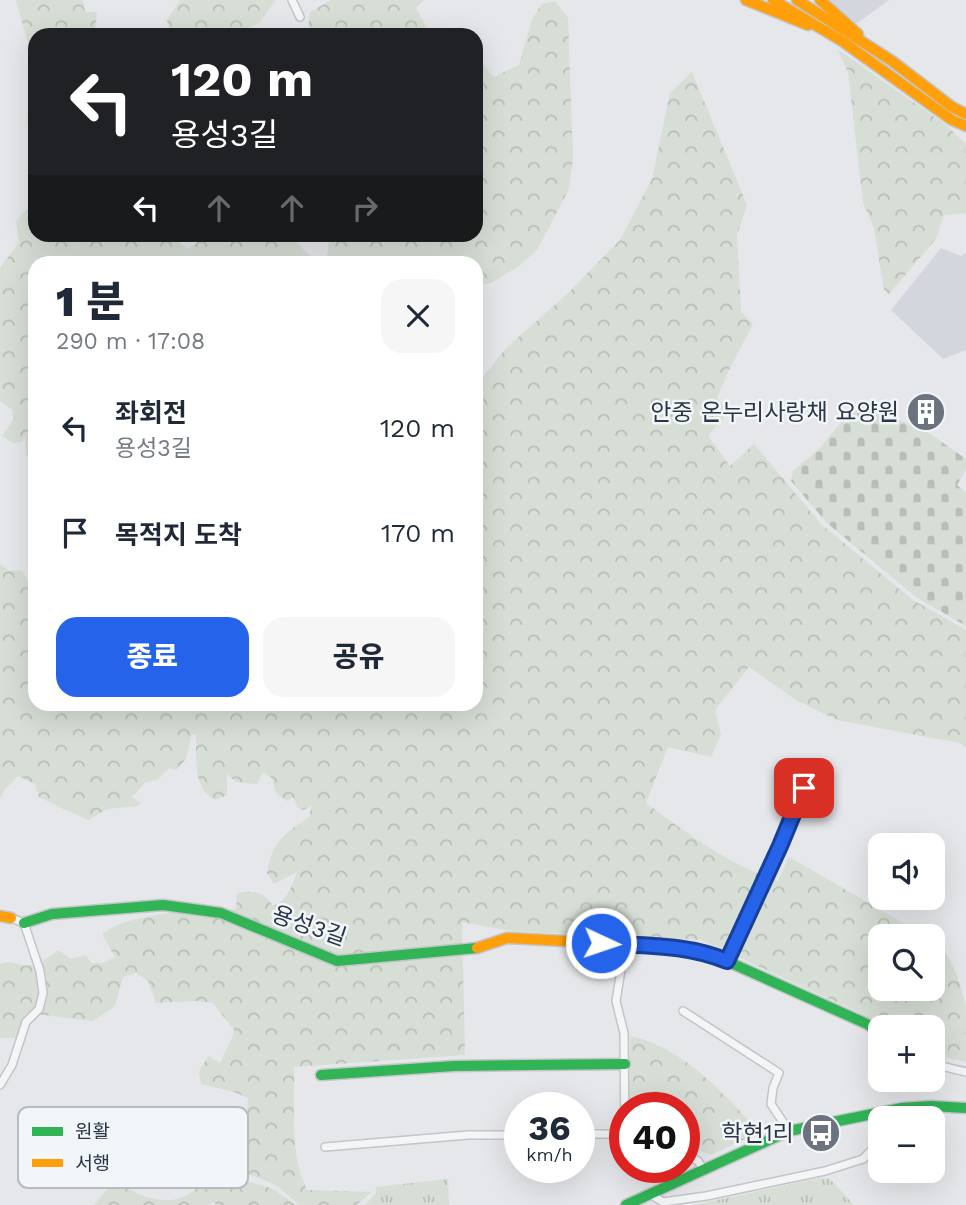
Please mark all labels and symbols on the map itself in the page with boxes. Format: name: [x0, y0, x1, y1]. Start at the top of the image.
building icon: 안중 온누리사랑채 요양원: [905, 391, 947, 433]
place label: 안중 온누리사랑채 요양원: [651, 399, 899, 426]
pin: [774, 758, 834, 818]
street label: 용성3길: [268, 901, 350, 951]
position arrow: [564, 906, 638, 980]
speed limit sign: 40: [609, 1092, 700, 1183]
legend: [18, 1107, 248, 1188]
bus stop icon: 학현1리: [800, 1112, 842, 1154]
text: 원활: [75, 1120, 110, 1143]
place label: 학현1리: [722, 1120, 794, 1147]
text: 서행: [75, 1152, 110, 1175]

